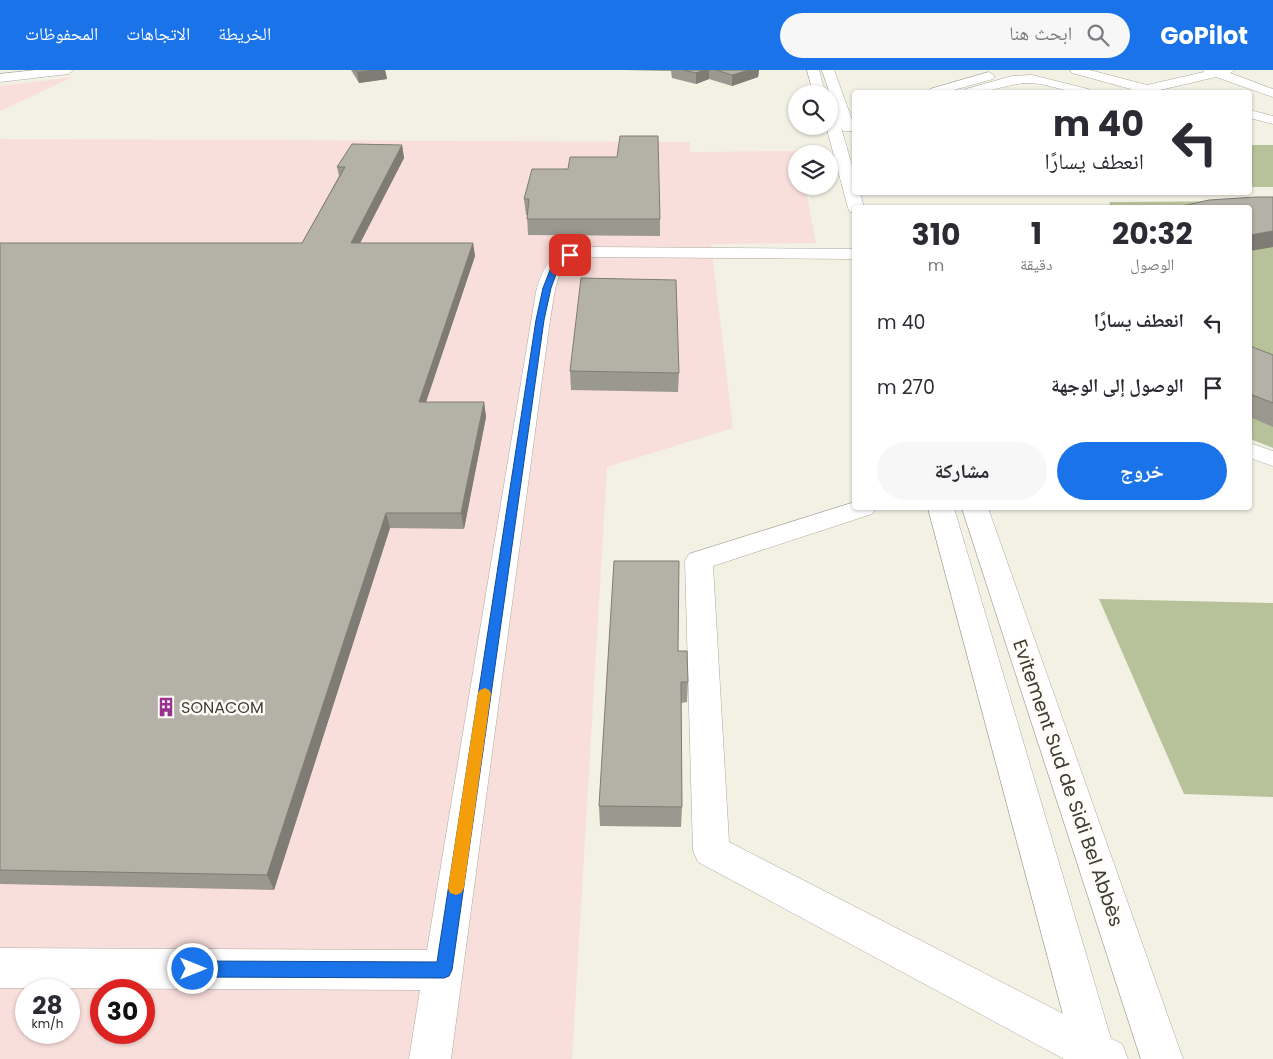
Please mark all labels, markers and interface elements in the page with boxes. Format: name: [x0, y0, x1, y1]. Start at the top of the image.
search box: [780, 13, 1130, 58]
text: GoPilot: [1160, 19, 1248, 52]
text: ابحث هنا: [1009, 20, 1072, 47]
text: المحفوظات: [25, 21, 98, 46]
text: الاتجاهات: [126, 21, 190, 46]
text: الخريطة: [218, 21, 271, 46]
icon: search: [1084, 21, 1112, 49]
map controls: [788, 85, 838, 195]
button: search: [788, 85, 838, 135]
text: 40 m: [1053, 99, 1144, 148]
icon: left: [1162, 110, 1227, 175]
button: layers: [788, 145, 838, 195]
text: انعطف يسارًا: [1044, 146, 1144, 177]
text: 1: [1031, 212, 1042, 255]
text: 20:32: [1112, 212, 1193, 255]
text: 310: [912, 213, 961, 256]
pin: [549, 234, 591, 276]
icon: arrive: [556, 241, 584, 269]
text: دقيقة: [1020, 253, 1053, 276]
text: الوصول: [1130, 253, 1174, 276]
text: m: [928, 254, 944, 277]
text: انعطف يسارًا: [1094, 307, 1184, 334]
text: 40 m: [877, 309, 926, 336]
icon: left: [1199, 309, 1227, 337]
text: الوصول إلى الوجهة: [1051, 372, 1184, 399]
text: 270 m: [877, 374, 935, 401]
icon: arrive: [1199, 374, 1227, 402]
button: مشاركة: [877, 442, 1047, 500]
button: خروج: [1057, 442, 1227, 500]
street label: Evitement Sud de Sidi Bel Abbès: [1006, 636, 1130, 930]
building icon: SONACOM: [155, 696, 177, 718]
place label: SONACOM: [181, 696, 264, 719]
position arrow: [166, 942, 218, 994]
speed limit sign: 30: [90, 979, 155, 1044]
text: 28: [32, 988, 63, 1023]
text: km/h: [32, 1015, 63, 1032]

